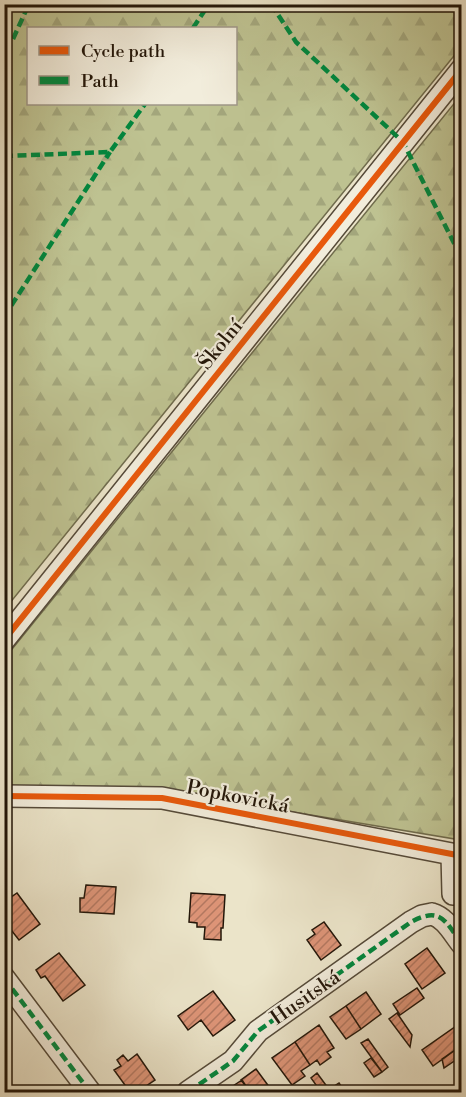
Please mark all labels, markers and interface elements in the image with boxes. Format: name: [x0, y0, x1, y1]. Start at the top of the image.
legend: [27, 27, 237, 105]
text: Cycle path: [81, 40, 165, 63]
text: Path: [81, 70, 119, 93]
street label: Školní: [193, 313, 250, 375]
street label: Popkovická: [184, 775, 292, 820]
street label: Husitská: [266, 965, 346, 1031]

